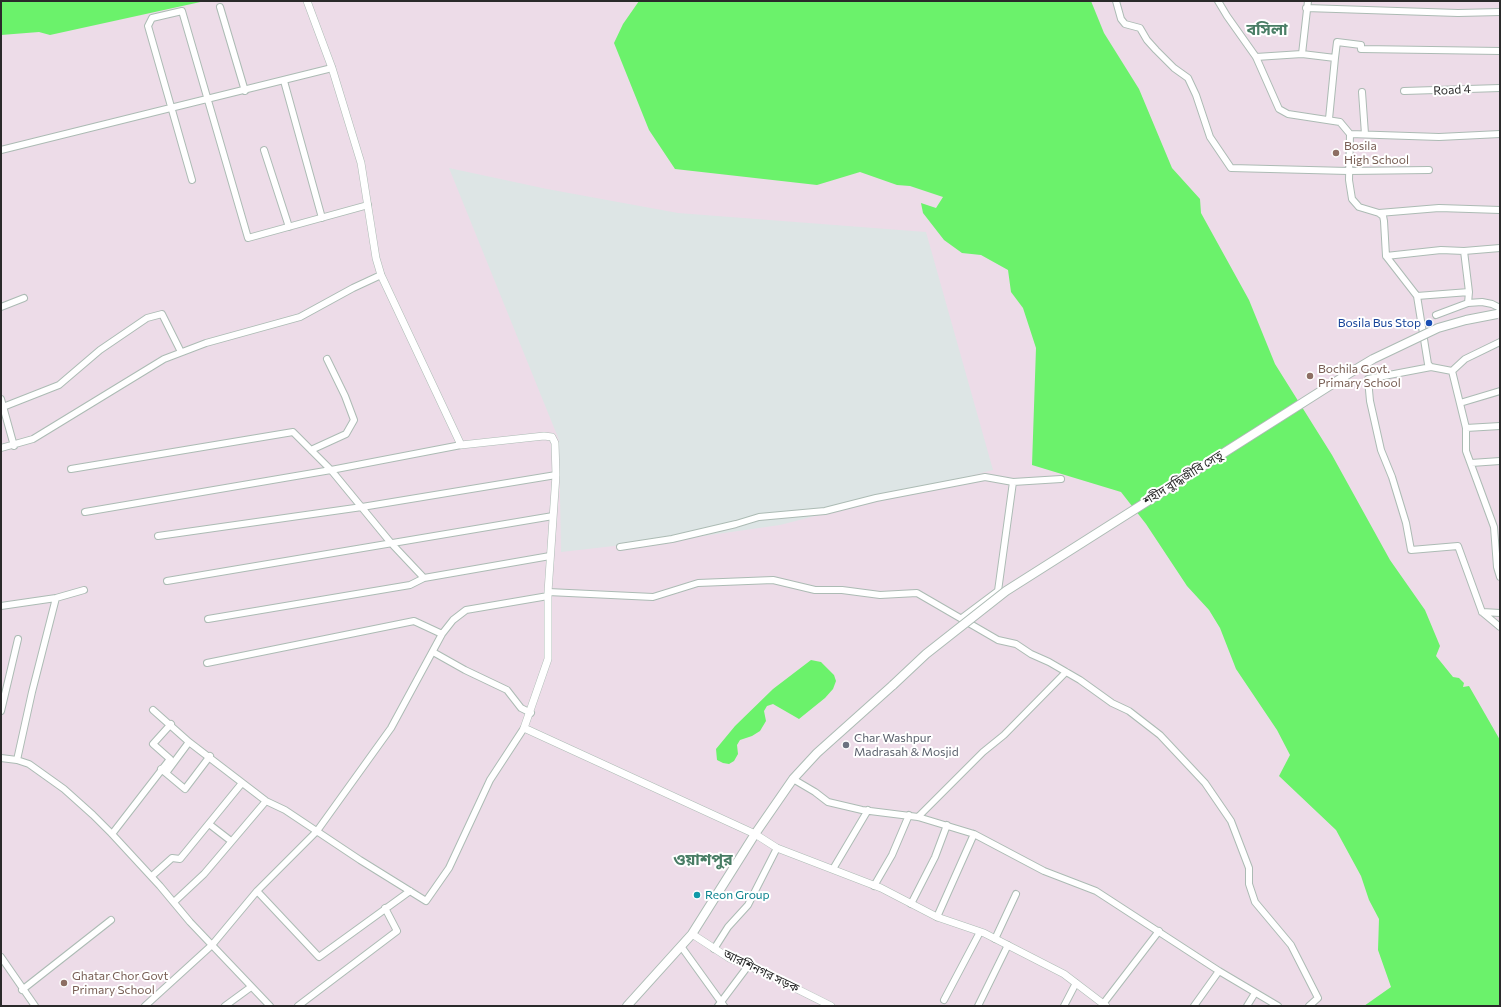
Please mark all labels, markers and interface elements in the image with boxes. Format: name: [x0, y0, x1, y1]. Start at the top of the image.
district label: বসিলা: [1246, 20, 1288, 40]
street label: Road 4: [1433, 82, 1471, 98]
place label: Bosila High School: [1344, 139, 1409, 167]
marker: Bosila High School: [1331, 148, 1341, 158]
place label: Bosila Bus Stop: [1338, 316, 1421, 330]
marker: Bosila Bus Stop: [1424, 318, 1434, 328]
place label: Bochila Govt. Primary School: [1318, 362, 1401, 390]
marker: Bochila Govt. Primary School: [1305, 371, 1315, 381]
street label: শহীদ বুদ্ধিজীবি সেতু: [1140, 448, 1226, 508]
place label: Char Washpur Madrasah & Mosjid: [854, 731, 959, 759]
marker: Char Washpur Madrasah & Mosjid: [841, 740, 851, 750]
district label: ওয়াশপুর: [673, 850, 733, 870]
place label: Reon Group: [705, 888, 770, 902]
marker: Reon Group: [692, 890, 702, 900]
street label: আরশিনগর সড়ক: [721, 946, 801, 996]
place label: Ghatar Chor Govt Primary School: [72, 969, 168, 997]
marker: Ghatar Chor Govt Primary School: [59, 978, 69, 988]

